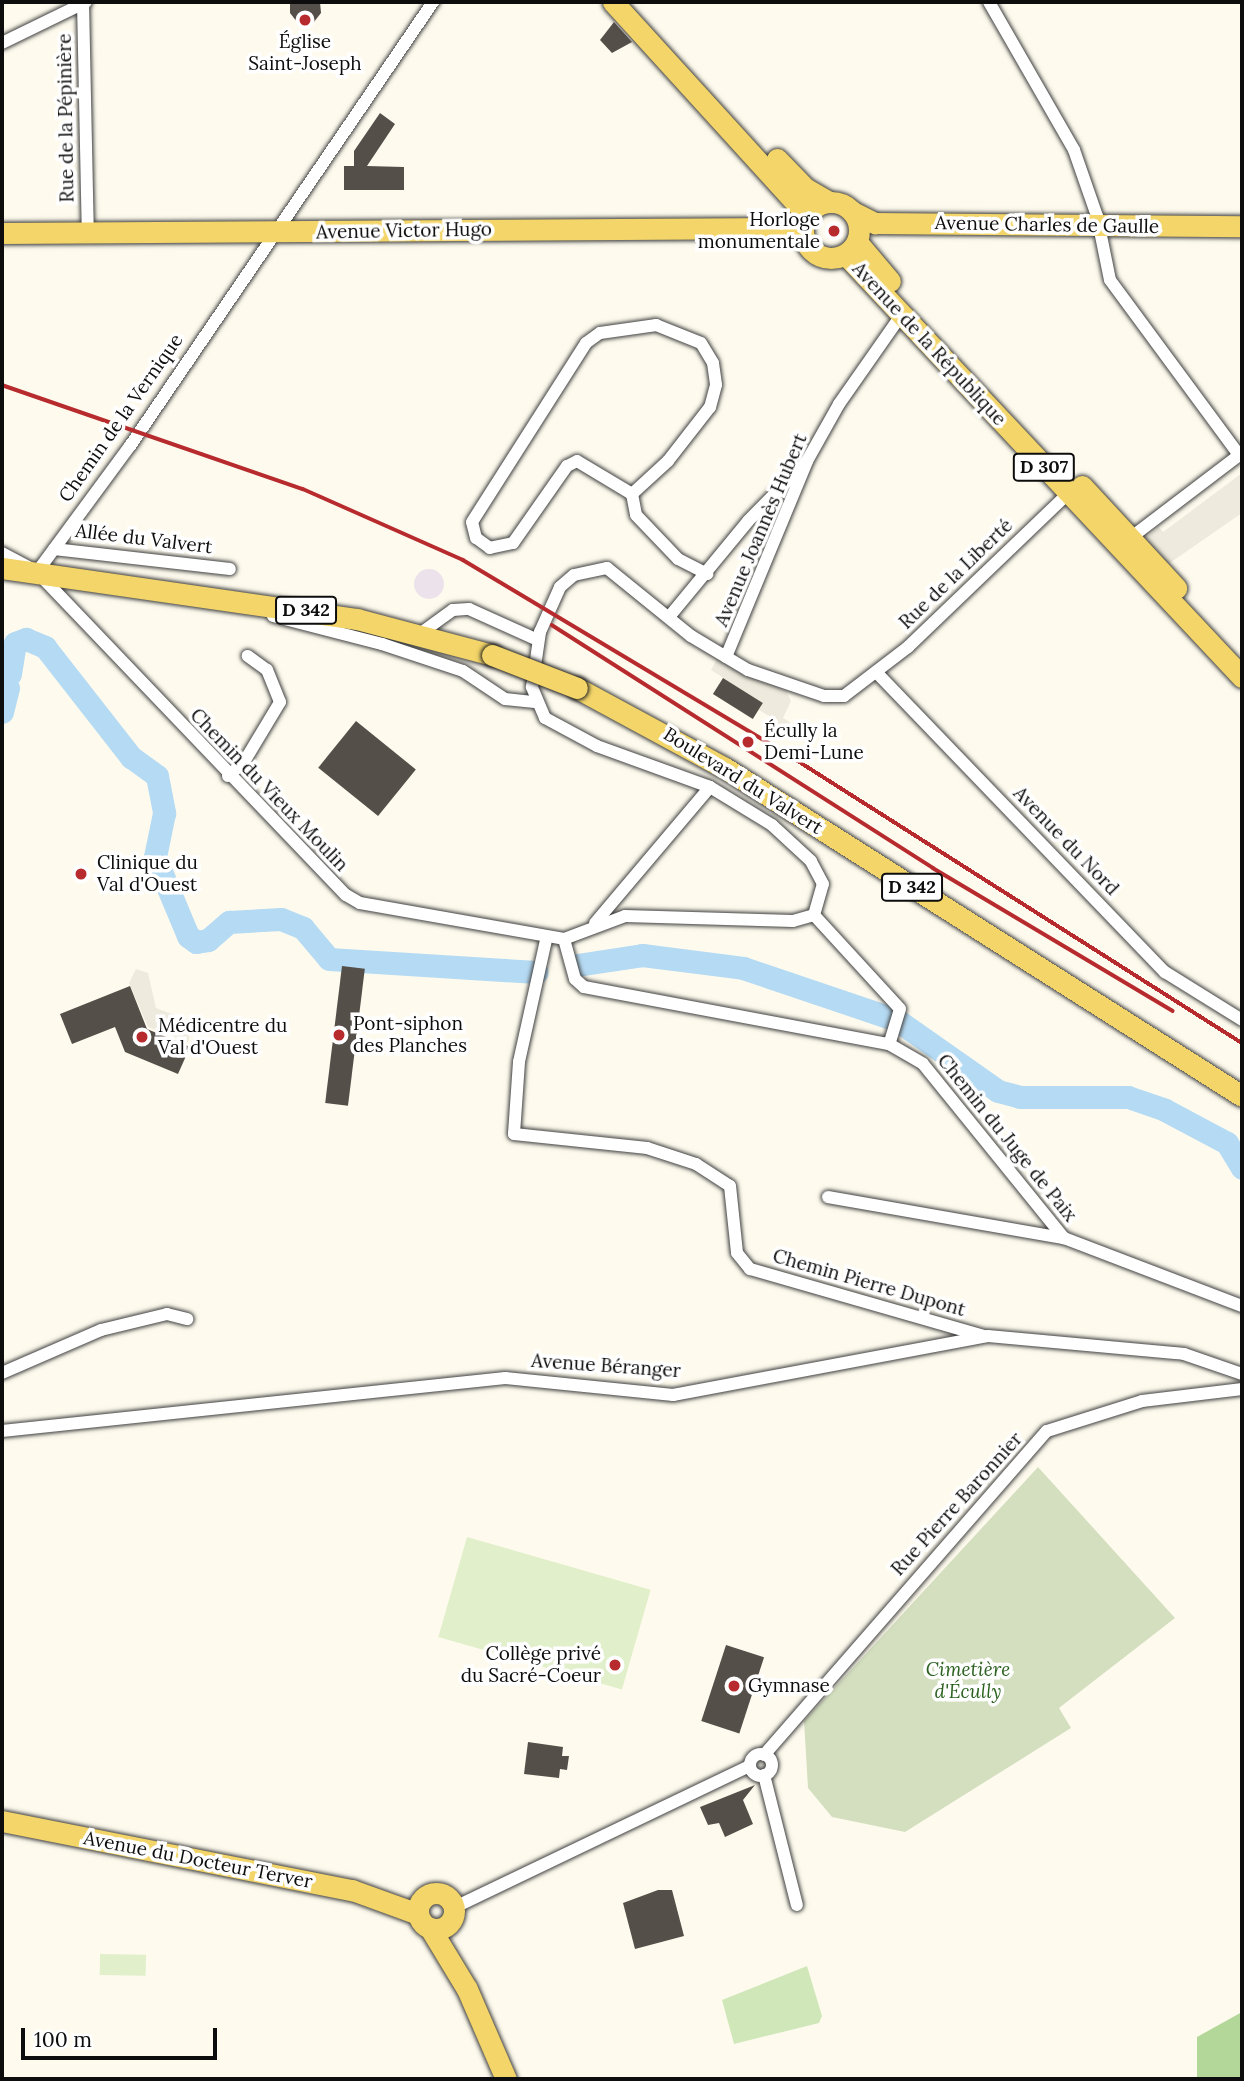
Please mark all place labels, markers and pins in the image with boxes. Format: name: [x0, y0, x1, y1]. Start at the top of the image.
marker: Église Saint-Joseph: [297, 12, 313, 28]
place label: Église Saint-Joseph: [248, 31, 362, 75]
place label: Horloge monumentale: [698, 209, 820, 253]
marker: Horloge monumentale: [826, 223, 842, 239]
place label: Écully la Demi-Lune: [764, 720, 864, 764]
marker: Écully la Demi-Lune: [738, 732, 758, 752]
place label: Clinique du Val d'Ouest: [97, 852, 198, 896]
marker: Clinique du Val d'Ouest: [71, 864, 91, 884]
place label: Pont-siphon des Planches: [353, 1013, 467, 1057]
place label: Médicentre du Val d'Ouest: [158, 1015, 287, 1059]
marker: Médicentre du Val d'Ouest: [132, 1027, 152, 1047]
marker: Pont-siphon des Planches: [331, 1027, 347, 1043]
place label: Collège privé du Sacré-Coeur: [461, 1643, 601, 1687]
marker: Collège privé du Sacré-Coeur: [607, 1657, 623, 1673]
place label: Gymnase: [748, 1675, 830, 1697]
marker: Gymnase: [726, 1678, 742, 1694]

